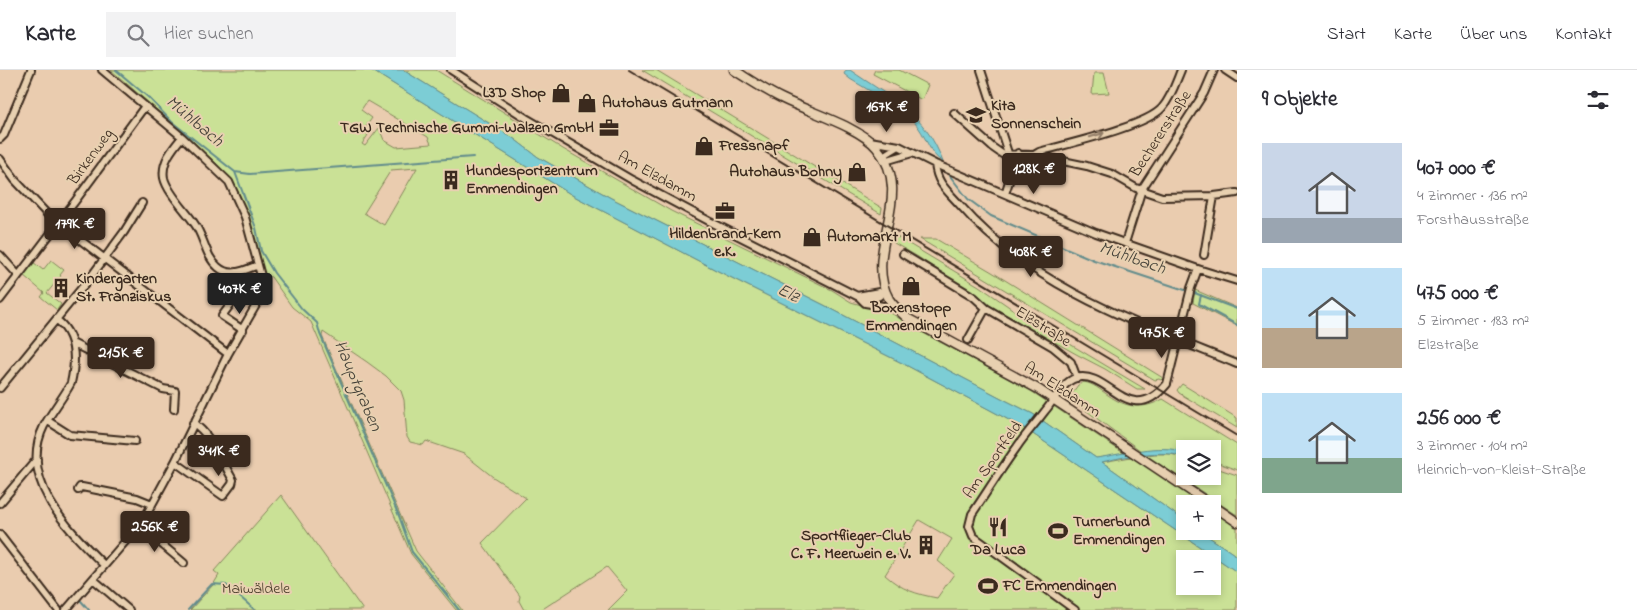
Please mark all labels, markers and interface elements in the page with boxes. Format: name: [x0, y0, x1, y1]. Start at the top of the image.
search box: [106, 12, 456, 57]
text: Karte: [25, 17, 76, 52]
icon: search: [124, 21, 152, 49]
text: Hier suchen: [164, 21, 253, 48]
text: Start: [1327, 22, 1366, 48]
text: Karte: [1394, 22, 1432, 48]
text: Über uns: [1460, 22, 1527, 48]
text: Kontakt: [1555, 22, 1612, 48]
place label: L3D Shop: [483, 81, 546, 105]
shop icon: L3D Shop: [550, 82, 572, 104]
street label: Bechererstraße: [1123, 85, 1199, 183]
text: 9 Objekte: [1262, 85, 1337, 115]
icon: filters: [1584, 86, 1612, 114]
water label: Mühlbach: [159, 90, 229, 154]
pin: 167K €: [846, 90, 928, 133]
place label: Autohaus Gutmann: [602, 91, 733, 115]
shop icon: Autohaus Gutmann: [576, 92, 598, 114]
place label: Kita Sonnenschein: [991, 94, 1081, 136]
text: 167K €: [866, 95, 908, 119]
school or university icon: Kita Sonnenschein: [965, 104, 987, 126]
place label: TGW Technische Gummi-Walzen GmbH: [340, 116, 594, 140]
office icon: TGW Technische Gummi-Walzen GmbH: [598, 117, 620, 139]
street label: Birkenweg: [61, 123, 120, 191]
one-way arrow: [1089, 130, 1105, 140]
place label: Fressnapf: [718, 134, 790, 158]
shop icon: Fressnapf: [693, 135, 715, 157]
street label: Am Elzdamm: [613, 145, 701, 209]
pin: 128K €: [993, 152, 1075, 195]
text: 407 000 €: [1417, 154, 1496, 184]
text: 128K €: [1013, 157, 1055, 181]
place label: Hundesportzentrum Emmendingen: [466, 159, 598, 202]
place label: Autohaus Bohny: [729, 160, 842, 185]
shop icon: Autohaus Bohny: [846, 161, 868, 183]
icon: home: [1302, 163, 1362, 223]
building icon: Hundesportzentrum Emmendingen: [440, 169, 462, 191]
text: 4 Zimmer · 136 m²: [1417, 184, 1528, 208]
office icon: Hildenbrand-Kern e.K.: [714, 200, 736, 222]
pin: 179K €: [34, 208, 116, 250]
text: Forsthausstraße: [1417, 208, 1529, 232]
text: 179K €: [55, 212, 95, 236]
place label: Hildenbrand-Kern e.K.: [669, 222, 781, 264]
place label: Automarkt M: [827, 225, 912, 249]
shop icon: Automarkt M: [801, 226, 823, 248]
pin: 408K €: [990, 236, 1072, 278]
water label: Mühlbach: [1095, 236, 1169, 283]
text: 408K €: [1010, 240, 1052, 264]
place label: Kindergarten St. Franziskus: [76, 267, 171, 309]
pin: 407K €: [199, 272, 281, 315]
shop icon: Boxenstopp Emmendingen: [900, 275, 922, 297]
building icon: Kindergarten St. Franziskus: [50, 277, 72, 299]
text: 407K €: [218, 277, 262, 301]
water label: Elz: [773, 278, 805, 311]
text: 475 000 €: [1417, 279, 1499, 309]
icon: home: [1302, 288, 1362, 348]
place label: Boxenstopp Emmendingen: [865, 296, 957, 339]
street label: Elzstraße: [1010, 300, 1076, 354]
text: 5 Zimmer · 183 m²: [1417, 309, 1529, 333]
pin: 475K €: [1121, 316, 1203, 359]
text: 475K €: [1139, 321, 1185, 345]
text: Elzstraße: [1417, 333, 1479, 357]
pin: 215K €: [80, 336, 162, 379]
water label: Hauptgraben: [326, 337, 388, 436]
text: 215K €: [98, 341, 144, 365]
street label: Am Elzdamm: [1019, 356, 1105, 424]
text: 256 000 €: [1417, 404, 1501, 434]
icon: home: [1302, 413, 1362, 473]
street label: Am Sportfeld: [957, 416, 1029, 504]
pin: 341K €: [178, 434, 260, 477]
text: 3 Zimmer · 104 m²: [1417, 434, 1528, 458]
text: 341K €: [198, 439, 240, 463]
map controls: [1176, 440, 1221, 595]
button: layers: [1176, 440, 1221, 485]
text: Heinrich-von-Kleist-Straße: [1417, 458, 1586, 482]
button: +: [1176, 495, 1221, 540]
pin: 256K €: [114, 510, 196, 553]
place label: Turnerbund Emmendingen: [1073, 510, 1165, 553]
text: 256K €: [131, 515, 179, 539]
restaurant icon: Da Luca: [987, 516, 1009, 538]
sports icon: Turnerbund Emmendingen: [1047, 520, 1069, 542]
place label: Sportflieger-Club C. F. Meerwein e. V.: [791, 524, 912, 566]
building icon: Sportflieger-Club C. F. Meerwein e. V.: [915, 534, 937, 556]
place label: Da Luca: [969, 538, 1026, 562]
button: −: [1176, 550, 1221, 595]
place label: FC Emmendingen: [1002, 574, 1117, 599]
sports icon: FC Emmendingen: [977, 575, 999, 597]
park label: Maiwäldele: [222, 577, 291, 601]

